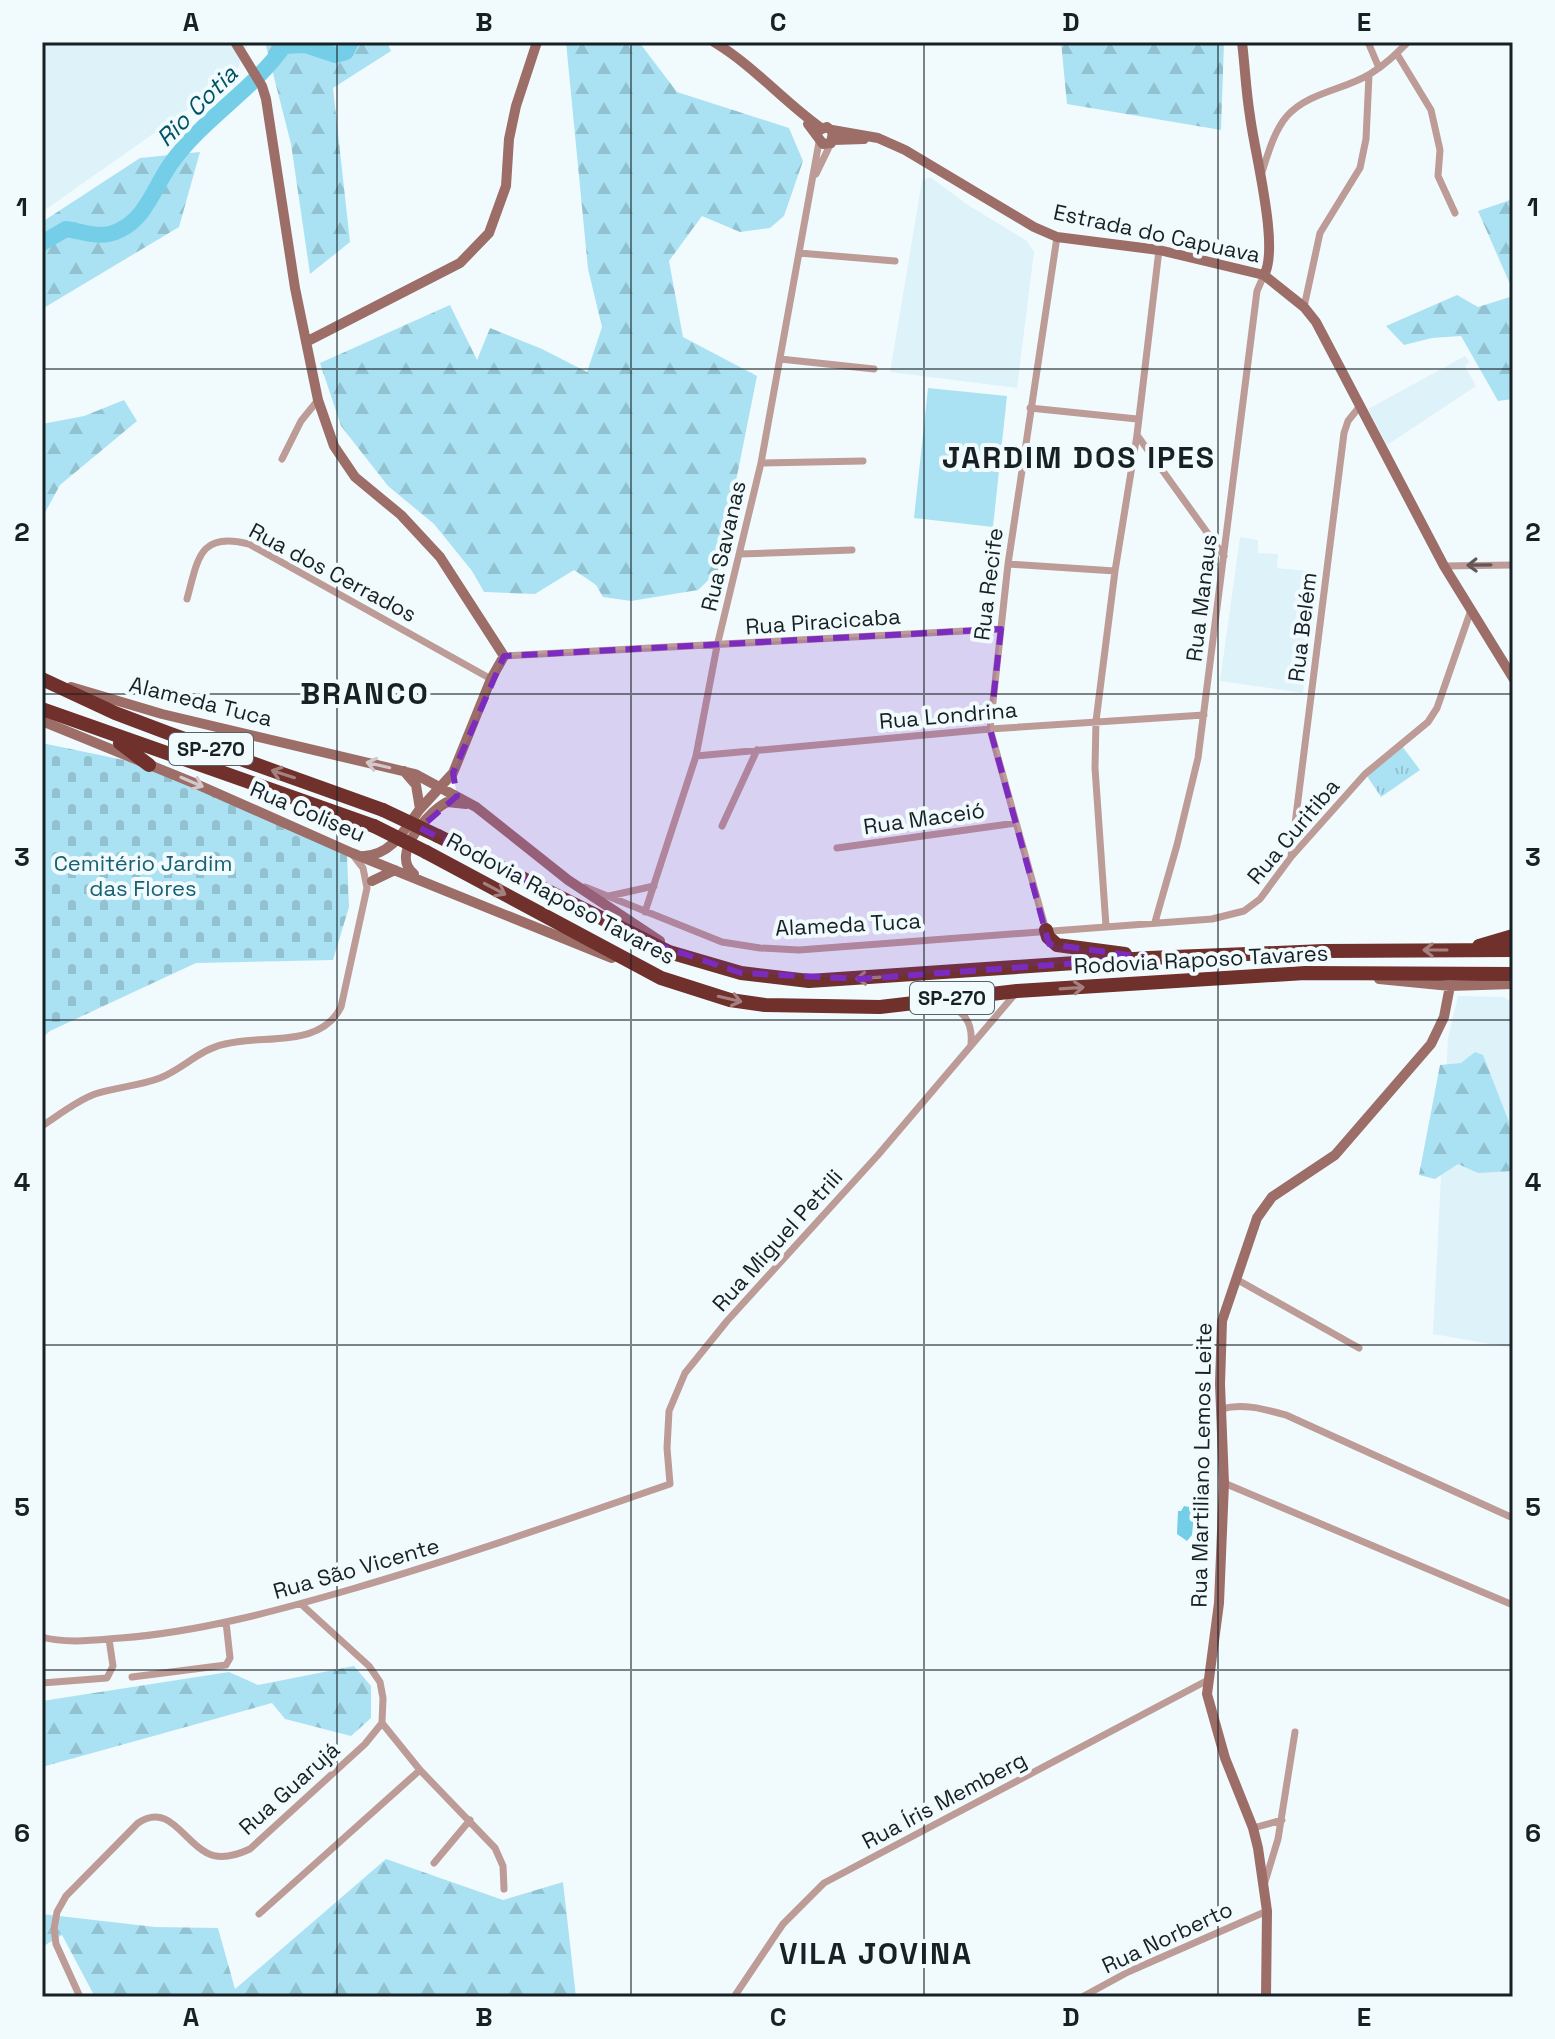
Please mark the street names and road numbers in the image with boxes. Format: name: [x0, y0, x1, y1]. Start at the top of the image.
street label: Estrada do Capuava: [1051, 197, 1263, 269]
street label: Rua Savanas: [694, 478, 752, 614]
street label: Rua dos Cerrados: [244, 516, 422, 628]
street label: Rua Recife: [967, 526, 1009, 642]
street label: Rua Manaus: [1179, 533, 1223, 663]
street label: Rua Belém: [1281, 570, 1323, 684]
street label: Rua Piracicaba: [744, 602, 902, 640]
street label: Alameda Tuca: [127, 670, 276, 732]
street label: Rua Londrina: [878, 695, 1019, 735]
road number: SP-270: [169, 733, 253, 765]
street label: Rua Curitiba: [1241, 772, 1345, 890]
street label: Rua Coliseu: [246, 774, 370, 848]
street label: Rua Maceió: [862, 796, 986, 840]
street label: Rodovia Raposo Tavares: [442, 826, 680, 970]
street label: Alameda Tuca: [774, 906, 922, 942]
street label: Rodovia Raposo Tavares: [1073, 938, 1329, 980]
road number: SP-270: [910, 982, 994, 1014]
street label: Rua Miguel Petrili: [706, 1163, 848, 1317]
street label: Rua Martiliano Lemos Leite: [1185, 1322, 1217, 1608]
street label: Rua São Vicente: [270, 1531, 442, 1605]
street label: Rua Guarujá: [233, 1735, 345, 1841]
street label: Rua Íris Memberg: [857, 1745, 1031, 1855]
street label: Rua Norberto: [1097, 1895, 1237, 1979]

